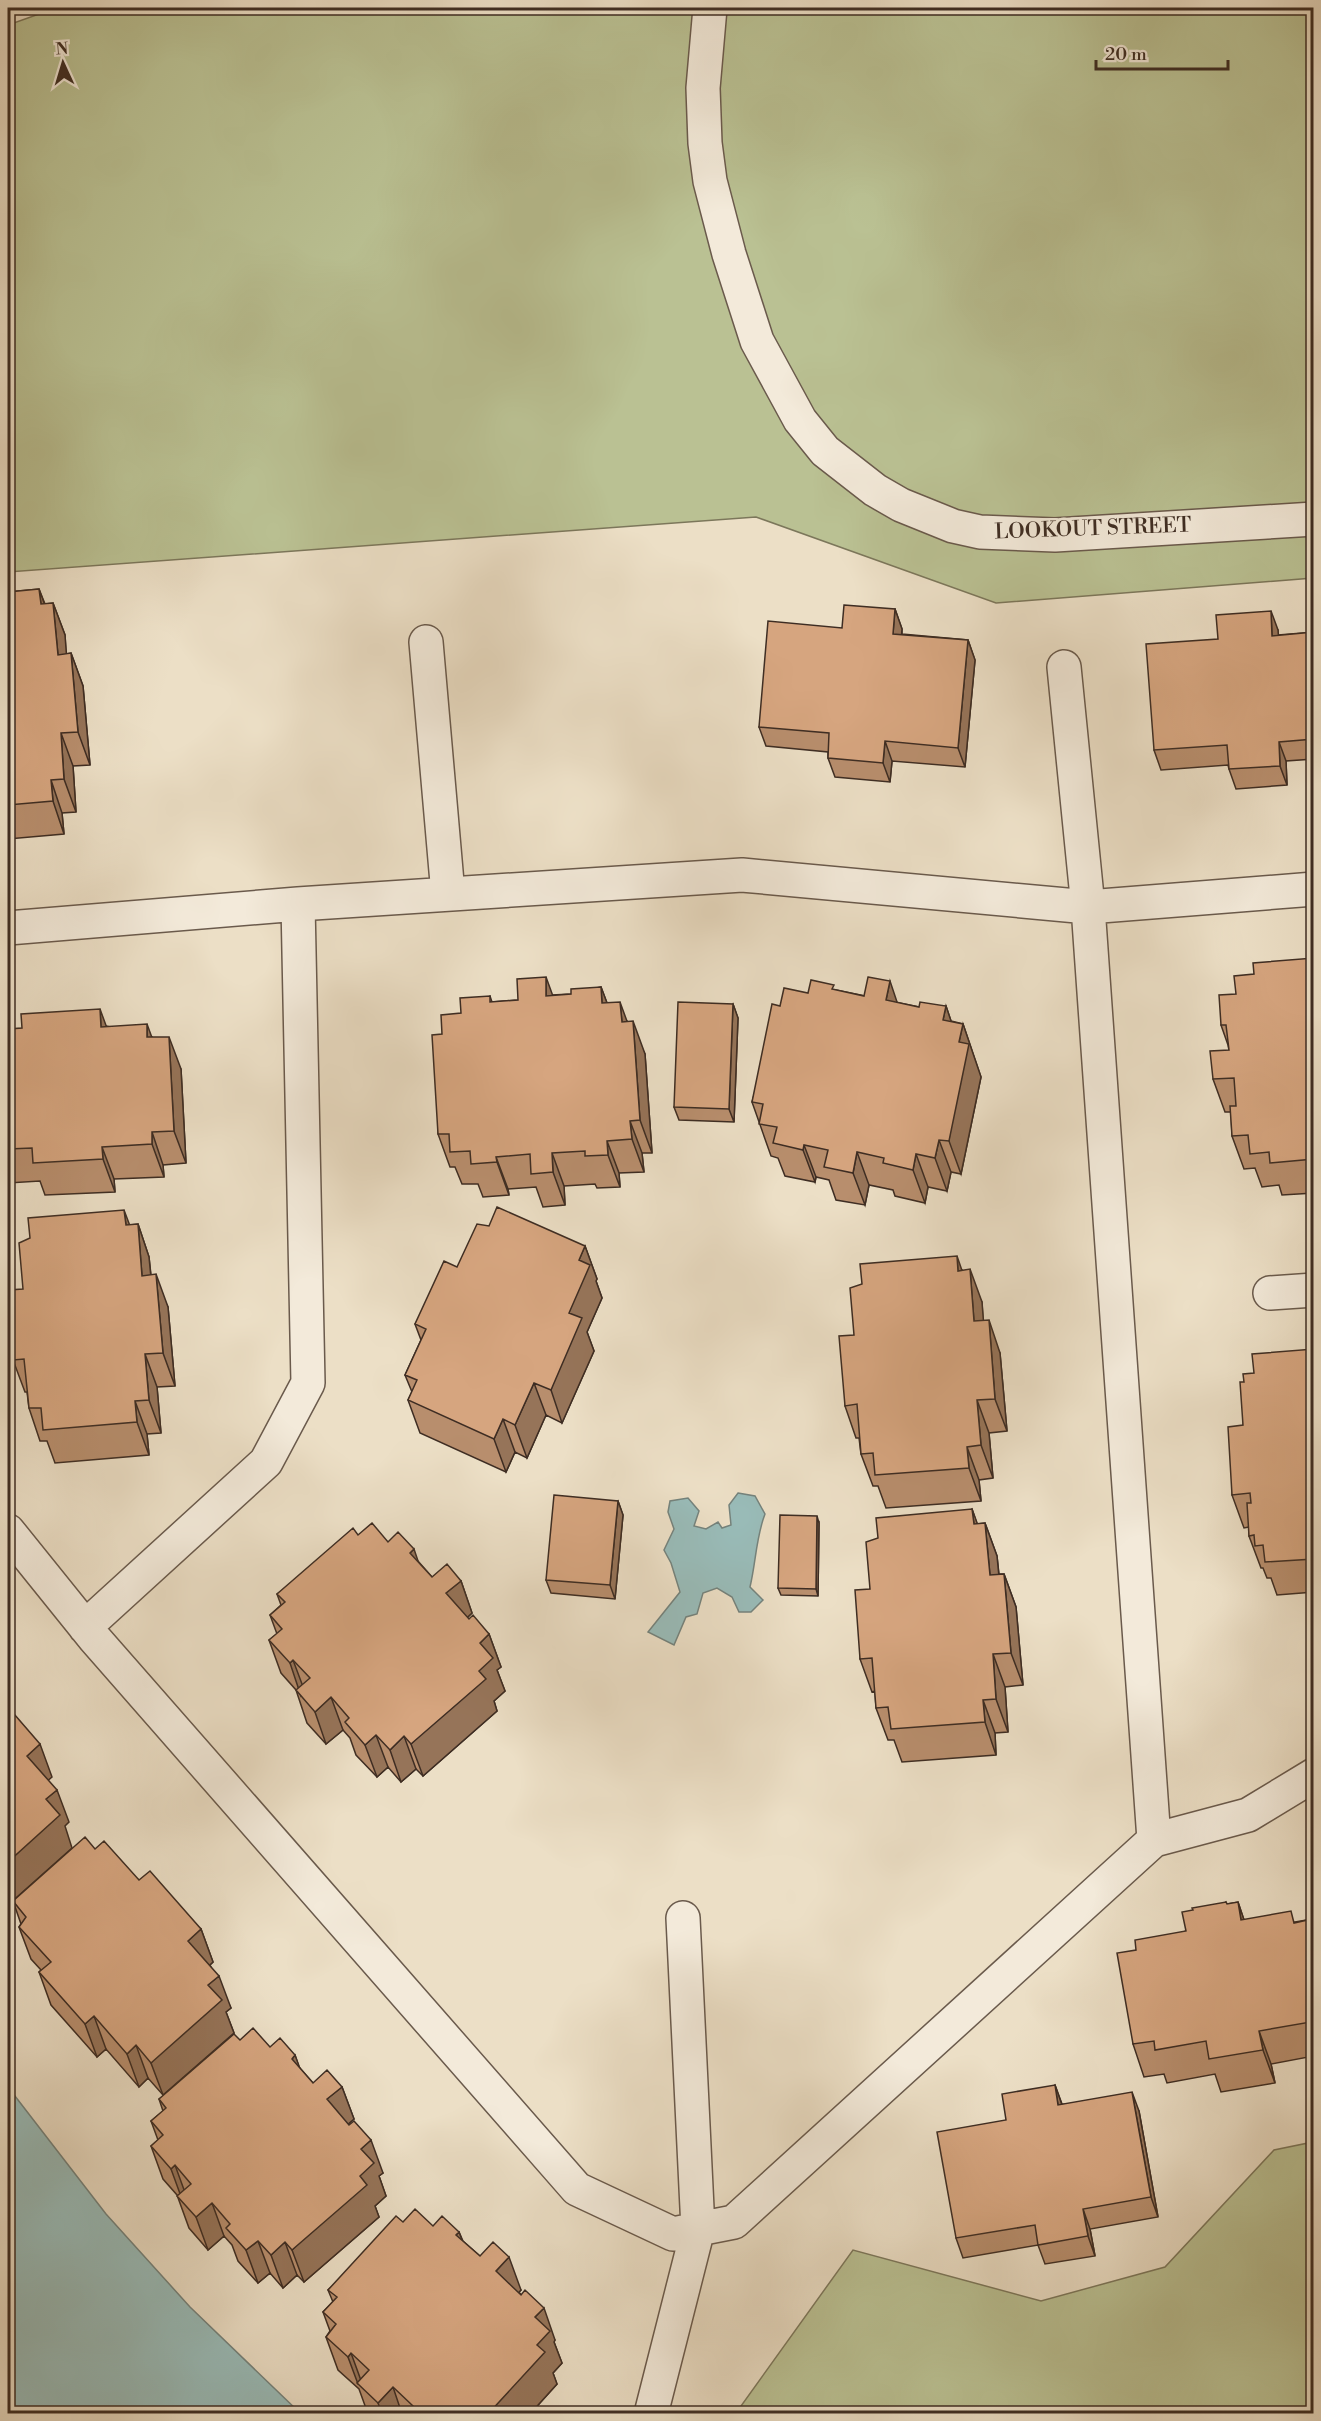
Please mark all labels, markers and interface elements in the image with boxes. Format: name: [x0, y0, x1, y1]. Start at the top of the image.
north arrow: [33, 33, 93, 93]
scale bar: [1096, 33, 1228, 71]
text: N: [55, 39, 69, 59]
text: 20 m: [1105, 43, 1147, 66]
street label: LOOKOUT STREET: [994, 513, 1192, 545]

